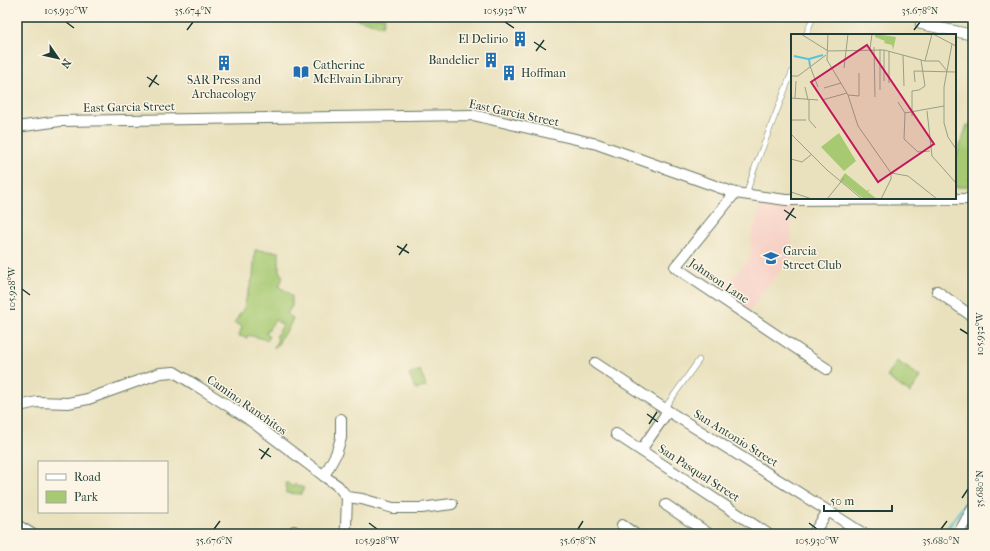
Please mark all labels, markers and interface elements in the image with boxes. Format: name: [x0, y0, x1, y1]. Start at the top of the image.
text: 105.930°W: [44, 5, 89, 17]
text: 35.674°N: [174, 5, 212, 17]
text: 105.932°W: [483, 5, 528, 17]
text: 35.678°N: [902, 5, 939, 17]
building icon: El Delirio: [511, 30, 529, 48]
place label: El Delirio: [458, 32, 508, 46]
inset map: [791, 34, 956, 199]
north arrow: [38, 38, 78, 78]
building icon: Bandelier: [482, 51, 500, 69]
place label: Bandelier: [428, 53, 480, 67]
building icon: SAR Press and Archaeology: [215, 54, 233, 72]
text: N: [58, 56, 74, 71]
place label: Catherine McElvain Library: [313, 58, 404, 86]
library icon: Catherine McElvain Library: [292, 63, 310, 81]
building icon: Hoffman: [500, 64, 518, 82]
place label: Hoffman: [521, 66, 566, 80]
place label: SAR Press and Archaeology: [187, 73, 261, 101]
street label: East Garcia Street: [468, 97, 561, 130]
street label: East Garcia Street: [83, 99, 176, 115]
place label: Garcia Street Club: [783, 244, 842, 272]
school or university icon: Garcia Street Club: [762, 249, 780, 267]
street label: Johnson Lane: [685, 255, 752, 306]
text: 105.928°W: [6, 266, 18, 311]
text: 105.932°W: [974, 311, 986, 356]
street label: Camino Ranchitos: [204, 372, 290, 438]
street label: San Antonio Street: [691, 406, 781, 470]
street label: San Pasqual Street: [656, 441, 743, 505]
legend: [38, 461, 168, 513]
text: Road: [74, 470, 101, 484]
text: 35.680°N: [974, 470, 986, 508]
scale bar: [824, 487, 892, 513]
text: Park: [74, 490, 99, 504]
text: 50 m: [830, 494, 854, 508]
text: 35.676°N: [195, 535, 233, 547]
text: 105.928°W: [355, 535, 400, 547]
text: 35.678°N: [560, 535, 597, 547]
text: 105.930°W: [795, 535, 840, 547]
text: 35.680°N: [922, 535, 960, 547]

